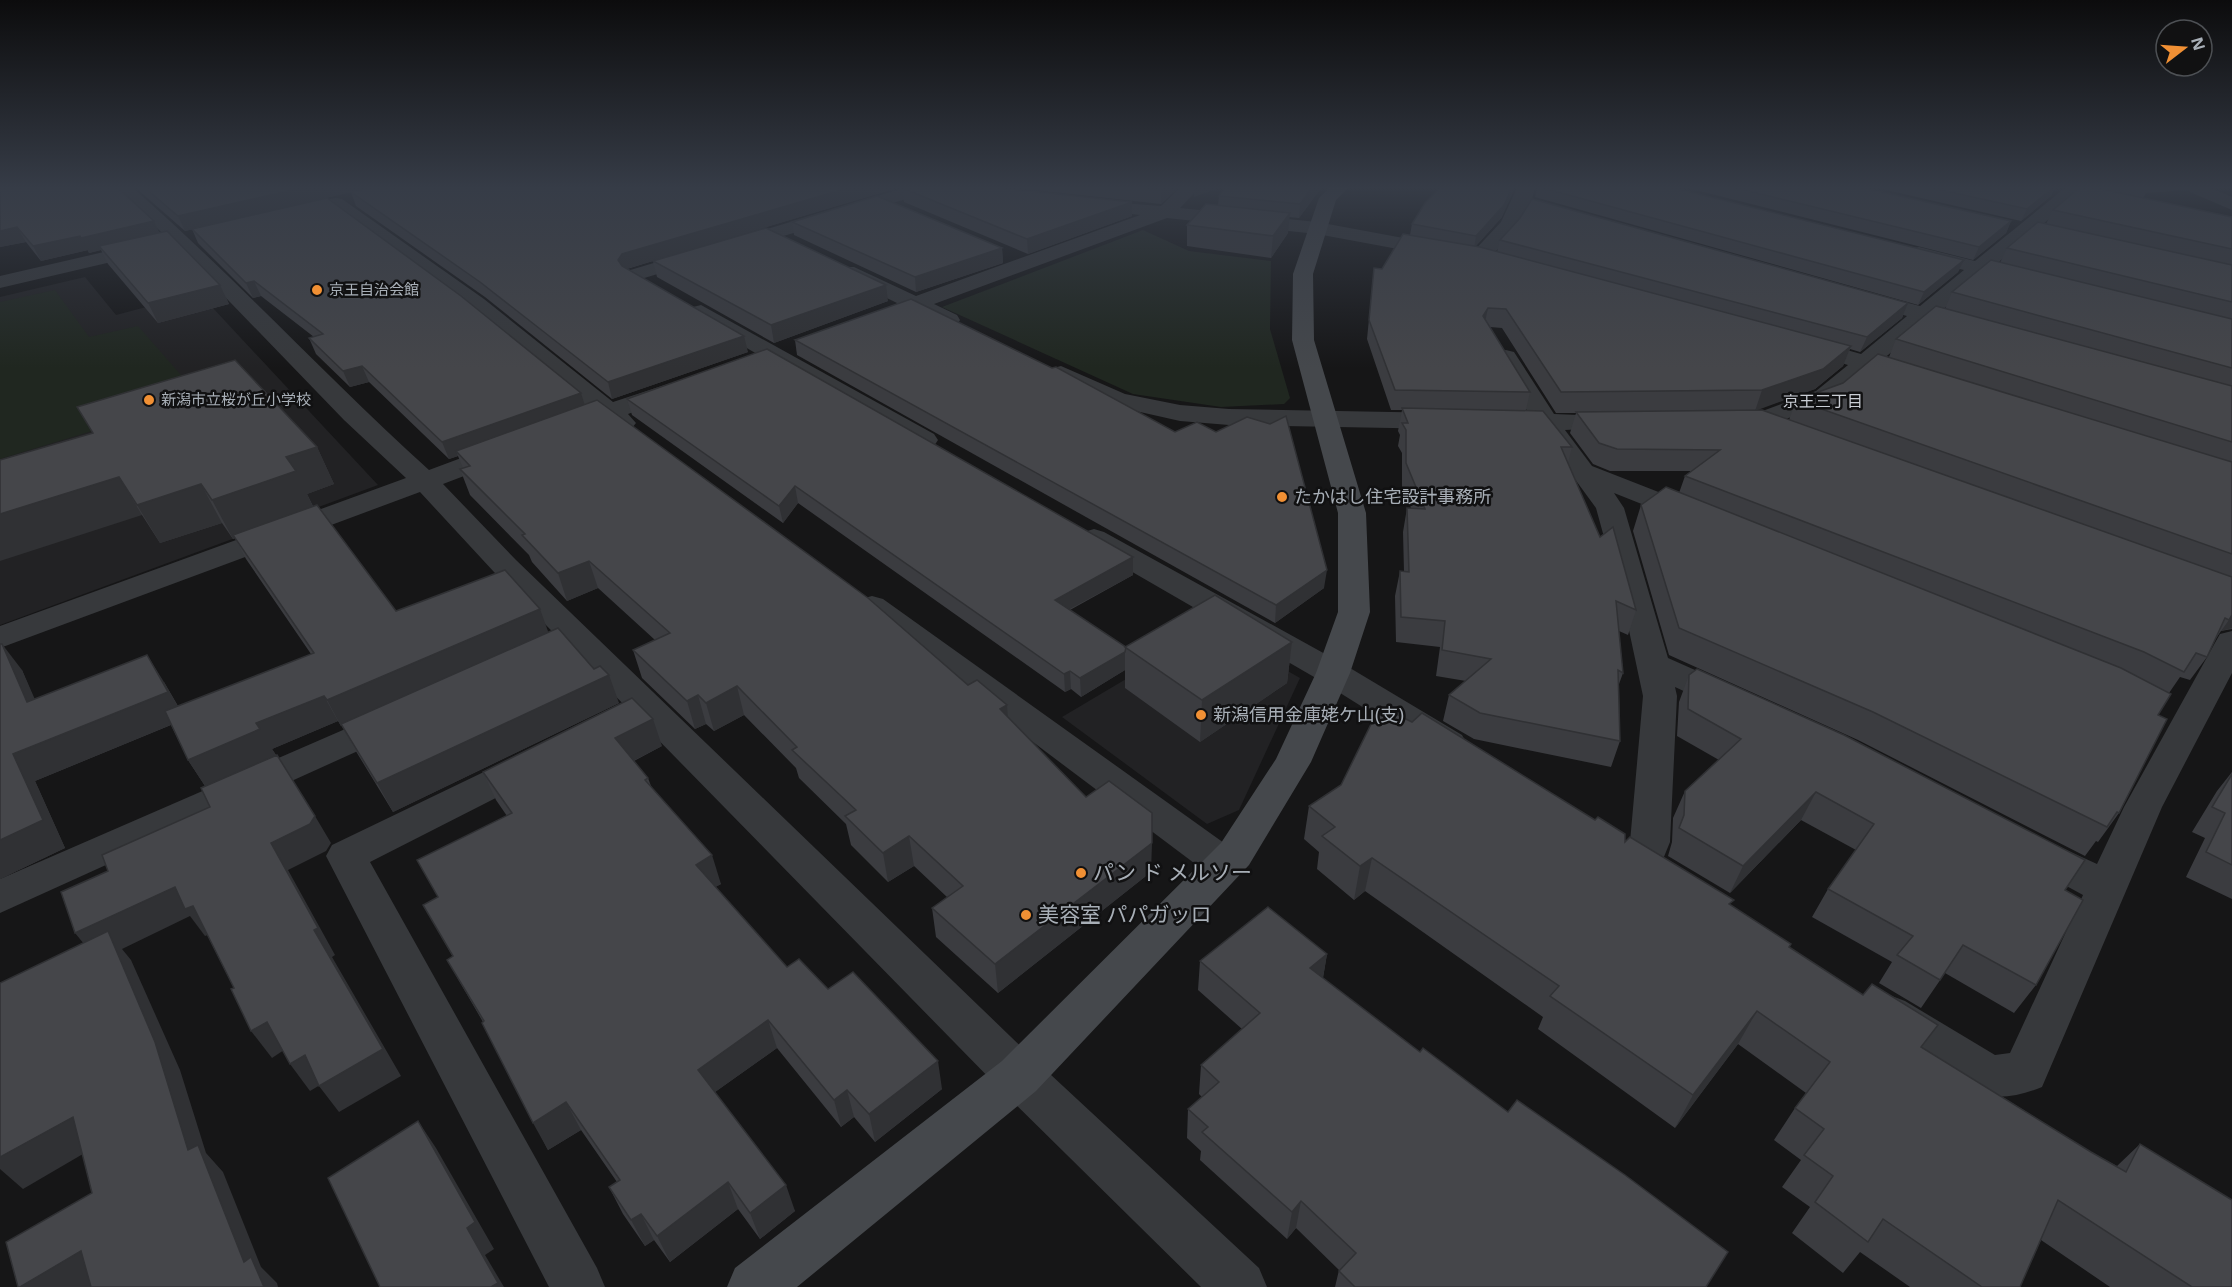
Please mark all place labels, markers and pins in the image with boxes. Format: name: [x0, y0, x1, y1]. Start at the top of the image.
place label: 京王自治会館: [329, 279, 419, 299]
marker: 京王自治会館: [310, 283, 324, 297]
place label: 新潟市立桜が丘小学校: [161, 389, 311, 409]
marker: 新潟市立桜が丘小学校: [142, 393, 156, 407]
place label: たかはし住宅設計事務所: [1294, 484, 1491, 508]
marker: たかはし住宅設計事務所: [1275, 490, 1289, 504]
place label: 新潟信用金庫姥ケ山(支): [1213, 702, 1404, 726]
marker: 新潟信用金庫姥ケ山(支): [1194, 708, 1208, 722]
place label: パン ド メルソー: [1093, 858, 1252, 886]
marker: パン ド メルソー: [1074, 866, 1088, 880]
place label: 美容室 パパガッロ: [1038, 900, 1211, 928]
marker: 美容室 パパガッロ: [1019, 908, 1033, 922]

